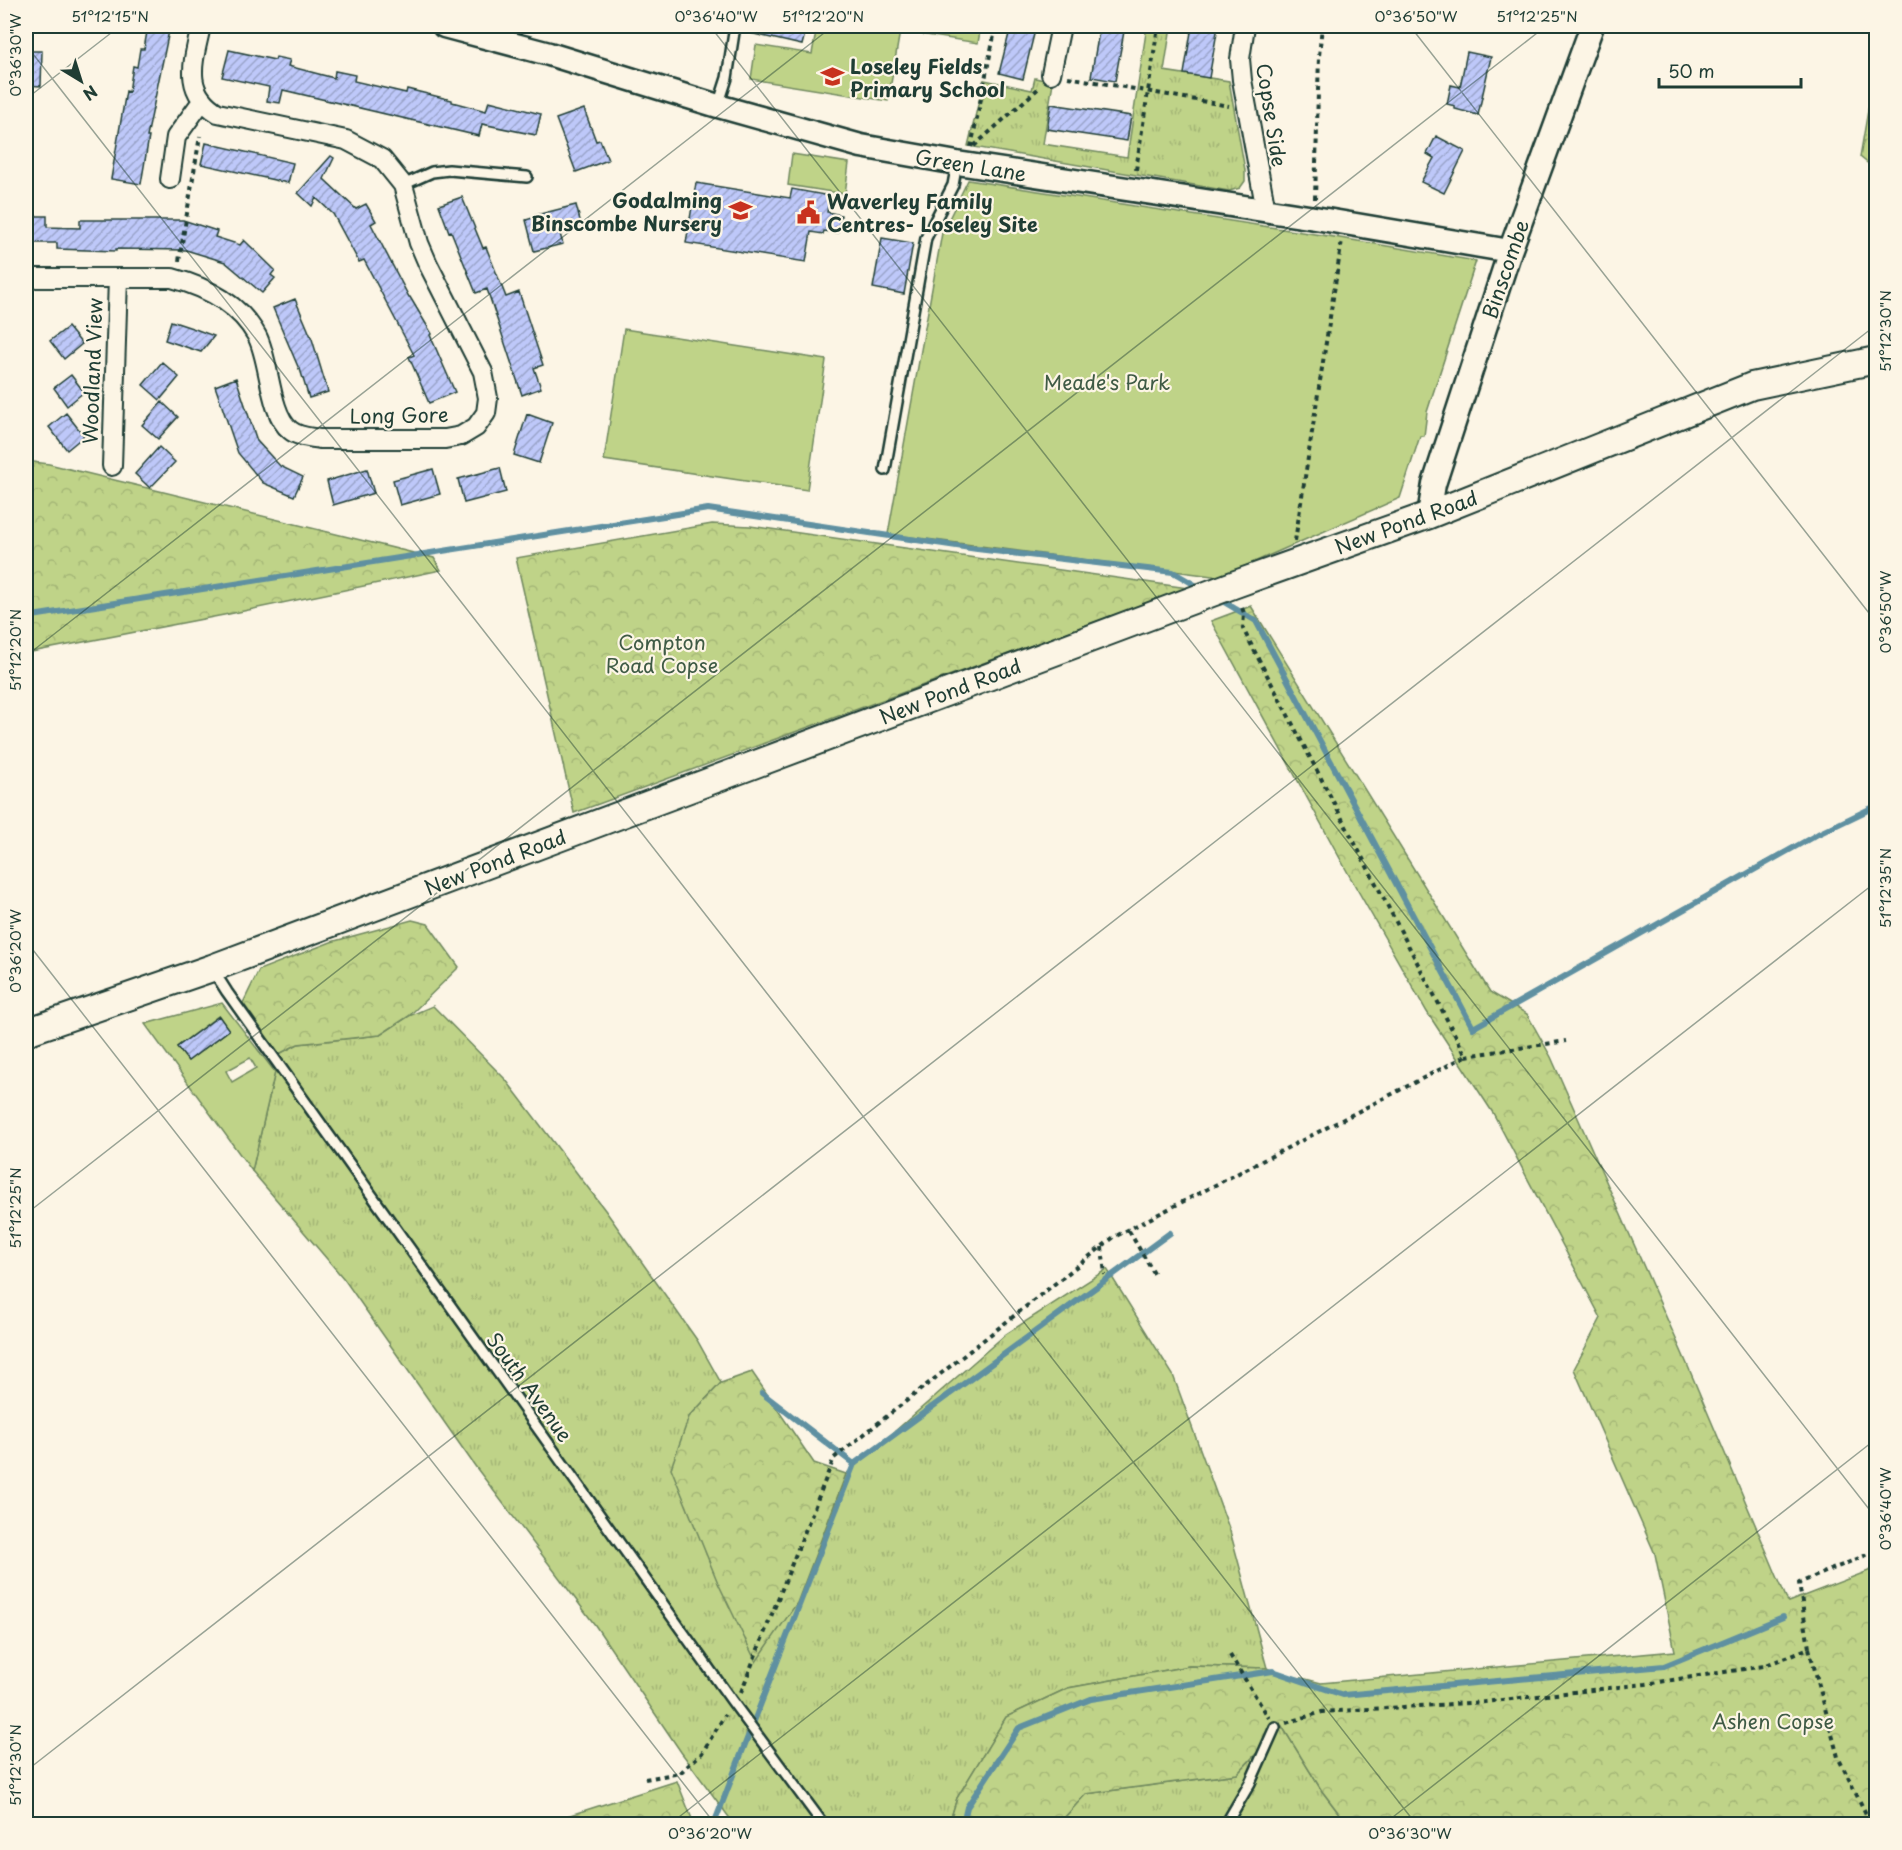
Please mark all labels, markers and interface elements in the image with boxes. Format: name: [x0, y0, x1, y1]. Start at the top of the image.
text: 51°12'15"N: [71, 4, 149, 27]
text: 0°36'40"W: [674, 4, 758, 27]
text: 51°12'20"N: [782, 4, 864, 27]
text: 0°36'50"W: [1375, 4, 1458, 27]
text: 51°12'25"N: [1496, 4, 1578, 27]
text: 0°36'30"W: [3, 13, 26, 97]
north arrow: [51, 51, 111, 111]
place label: Loseley Fields Primary School: [850, 51, 1005, 104]
scale bar: [1659, 51, 1802, 89]
text: 50 m: [1668, 57, 1715, 84]
street label: Copse Side: [1249, 61, 1295, 169]
school or university icon: Loseley Fields Primary School: [819, 64, 845, 90]
text: N: [78, 80, 103, 107]
street label: Green Lane: [913, 141, 1029, 189]
place label: Godalming Binscombe Nursery: [531, 185, 722, 238]
place label: Waverley Family Centres- Loseley Site: [827, 186, 1038, 239]
school or university icon: Godalming Binscombe Nursery: [727, 198, 753, 224]
public building icon: Waverley Family Centres- Loseley Site: [796, 199, 822, 225]
street label: Binscombe: [1474, 215, 1536, 323]
text: 51°12'30"N: [1873, 290, 1896, 372]
street label: Woodland View: [74, 297, 110, 444]
park label: Meade's Park: [1044, 367, 1170, 397]
street label: Long Gore: [349, 399, 449, 431]
street label: New Pond Road: [1330, 482, 1482, 562]
text: 0°36'50"W: [1873, 570, 1896, 653]
text: 51°12'20"N: [3, 609, 26, 691]
park label: Compton Road Copse: [606, 627, 718, 680]
street label: New Pond Road: [875, 650, 1025, 732]
street label: New Pond Road: [420, 821, 570, 903]
text: 51°12'35"N: [1873, 848, 1896, 928]
text: 0°36'20"W: [3, 908, 26, 993]
text: 51°12'25"N: [3, 1167, 26, 1249]
street label: South Avenue: [480, 1326, 580, 1448]
text: 0°36'40"W: [1873, 1467, 1896, 1551]
park label: Ashen Copse: [1712, 1706, 1834, 1736]
text: 51°12'30"N: [3, 1724, 26, 1806]
text: 0°36'20"W: [668, 1821, 753, 1844]
text: 0°36'30"W: [1368, 1821, 1452, 1844]

